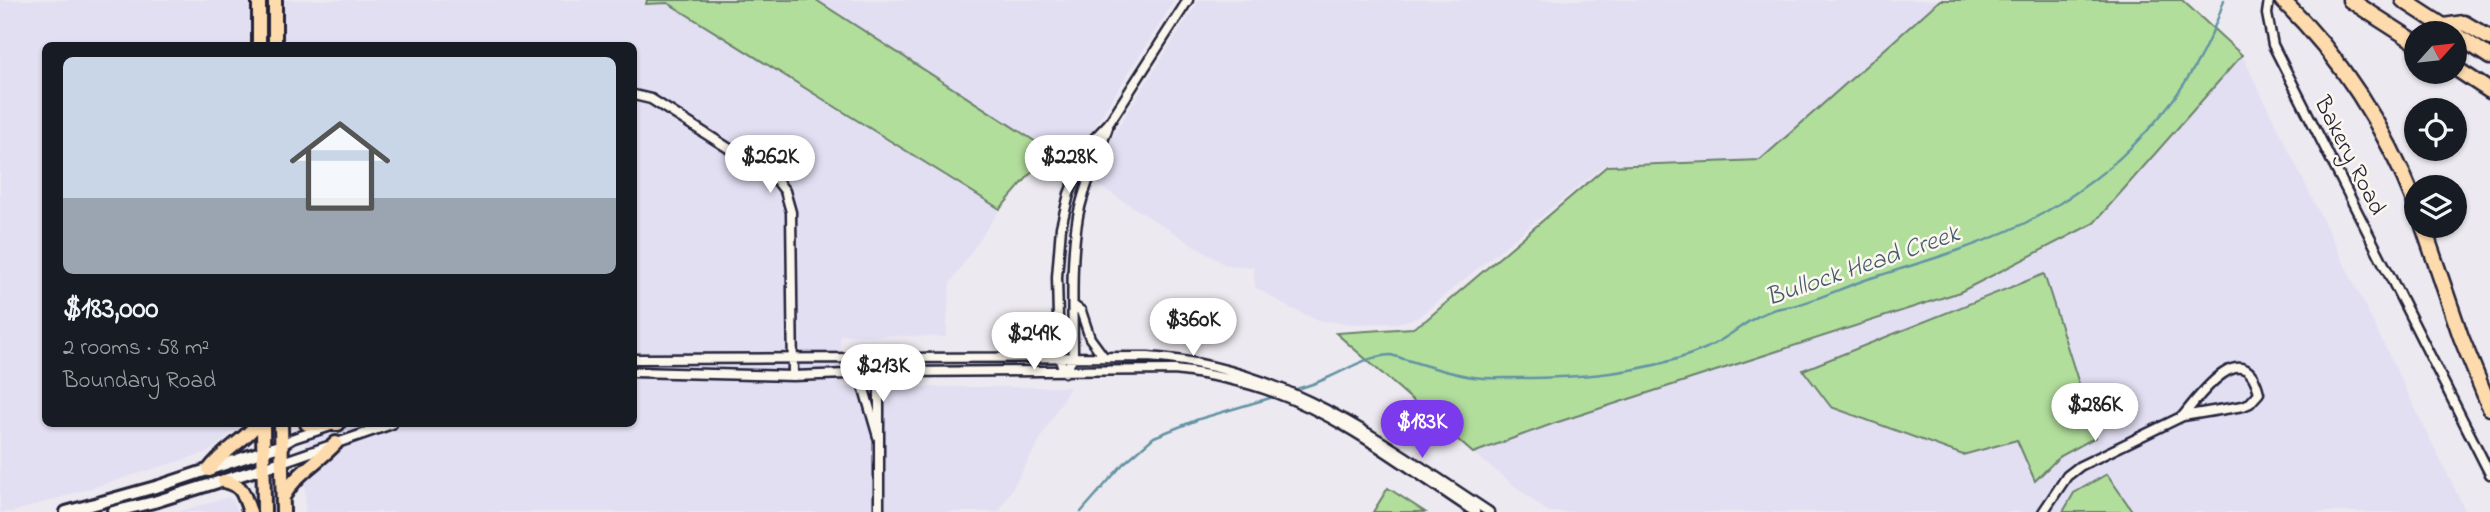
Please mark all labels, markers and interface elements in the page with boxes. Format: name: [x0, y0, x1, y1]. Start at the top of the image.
north arrow: [2404, 21, 2468, 84]
map controls: [2404, 21, 2467, 238]
street label: Bakery Road: [2302, 90, 2394, 223]
button: locate: [2404, 98, 2467, 161]
icon: home: [277, 103, 403, 229]
pin: $262K: [721, 136, 819, 195]
pin: $228K: [1020, 136, 1118, 195]
text: $262K: [741, 141, 799, 174]
text: $228K: [1041, 141, 1097, 174]
button: layers: [2404, 175, 2467, 238]
water label: Bullock Head Creek: [1761, 215, 1967, 318]
text: $183,000: [63, 288, 158, 332]
pin: $360K: [1144, 298, 1242, 358]
text: $360K: [1166, 304, 1220, 337]
pin: $249K: [985, 312, 1083, 372]
text: $249K: [1008, 318, 1060, 351]
text: 2 rooms · 58 m²: [63, 332, 209, 365]
pin: $213K: [834, 344, 932, 404]
text: $213K: [856, 350, 910, 383]
text: Boundary Road: [63, 365, 216, 398]
pin: $286K: [2046, 384, 2144, 443]
text: $286K: [2067, 389, 2123, 422]
pin: $183K: [1373, 400, 1471, 460]
text: $183K: [1397, 406, 1447, 439]

